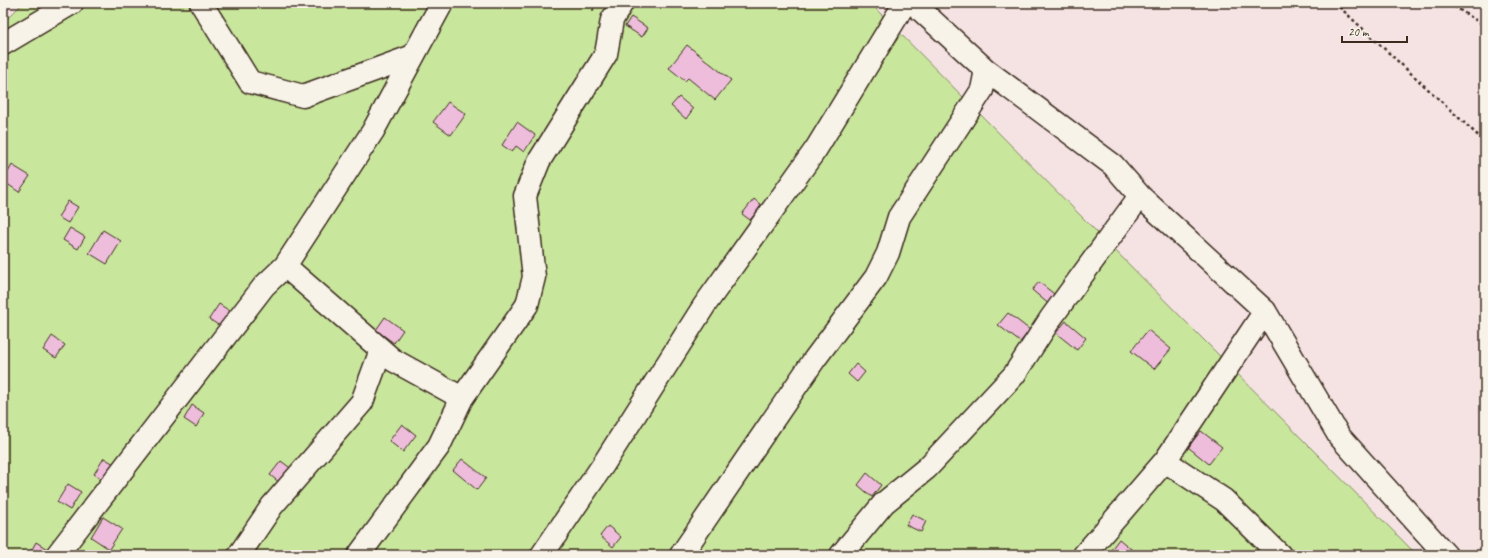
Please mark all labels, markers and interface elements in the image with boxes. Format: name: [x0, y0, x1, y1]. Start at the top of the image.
scale bar: [1342, 18, 1407, 44]
text: 20 m: [1348, 24, 1370, 40]

